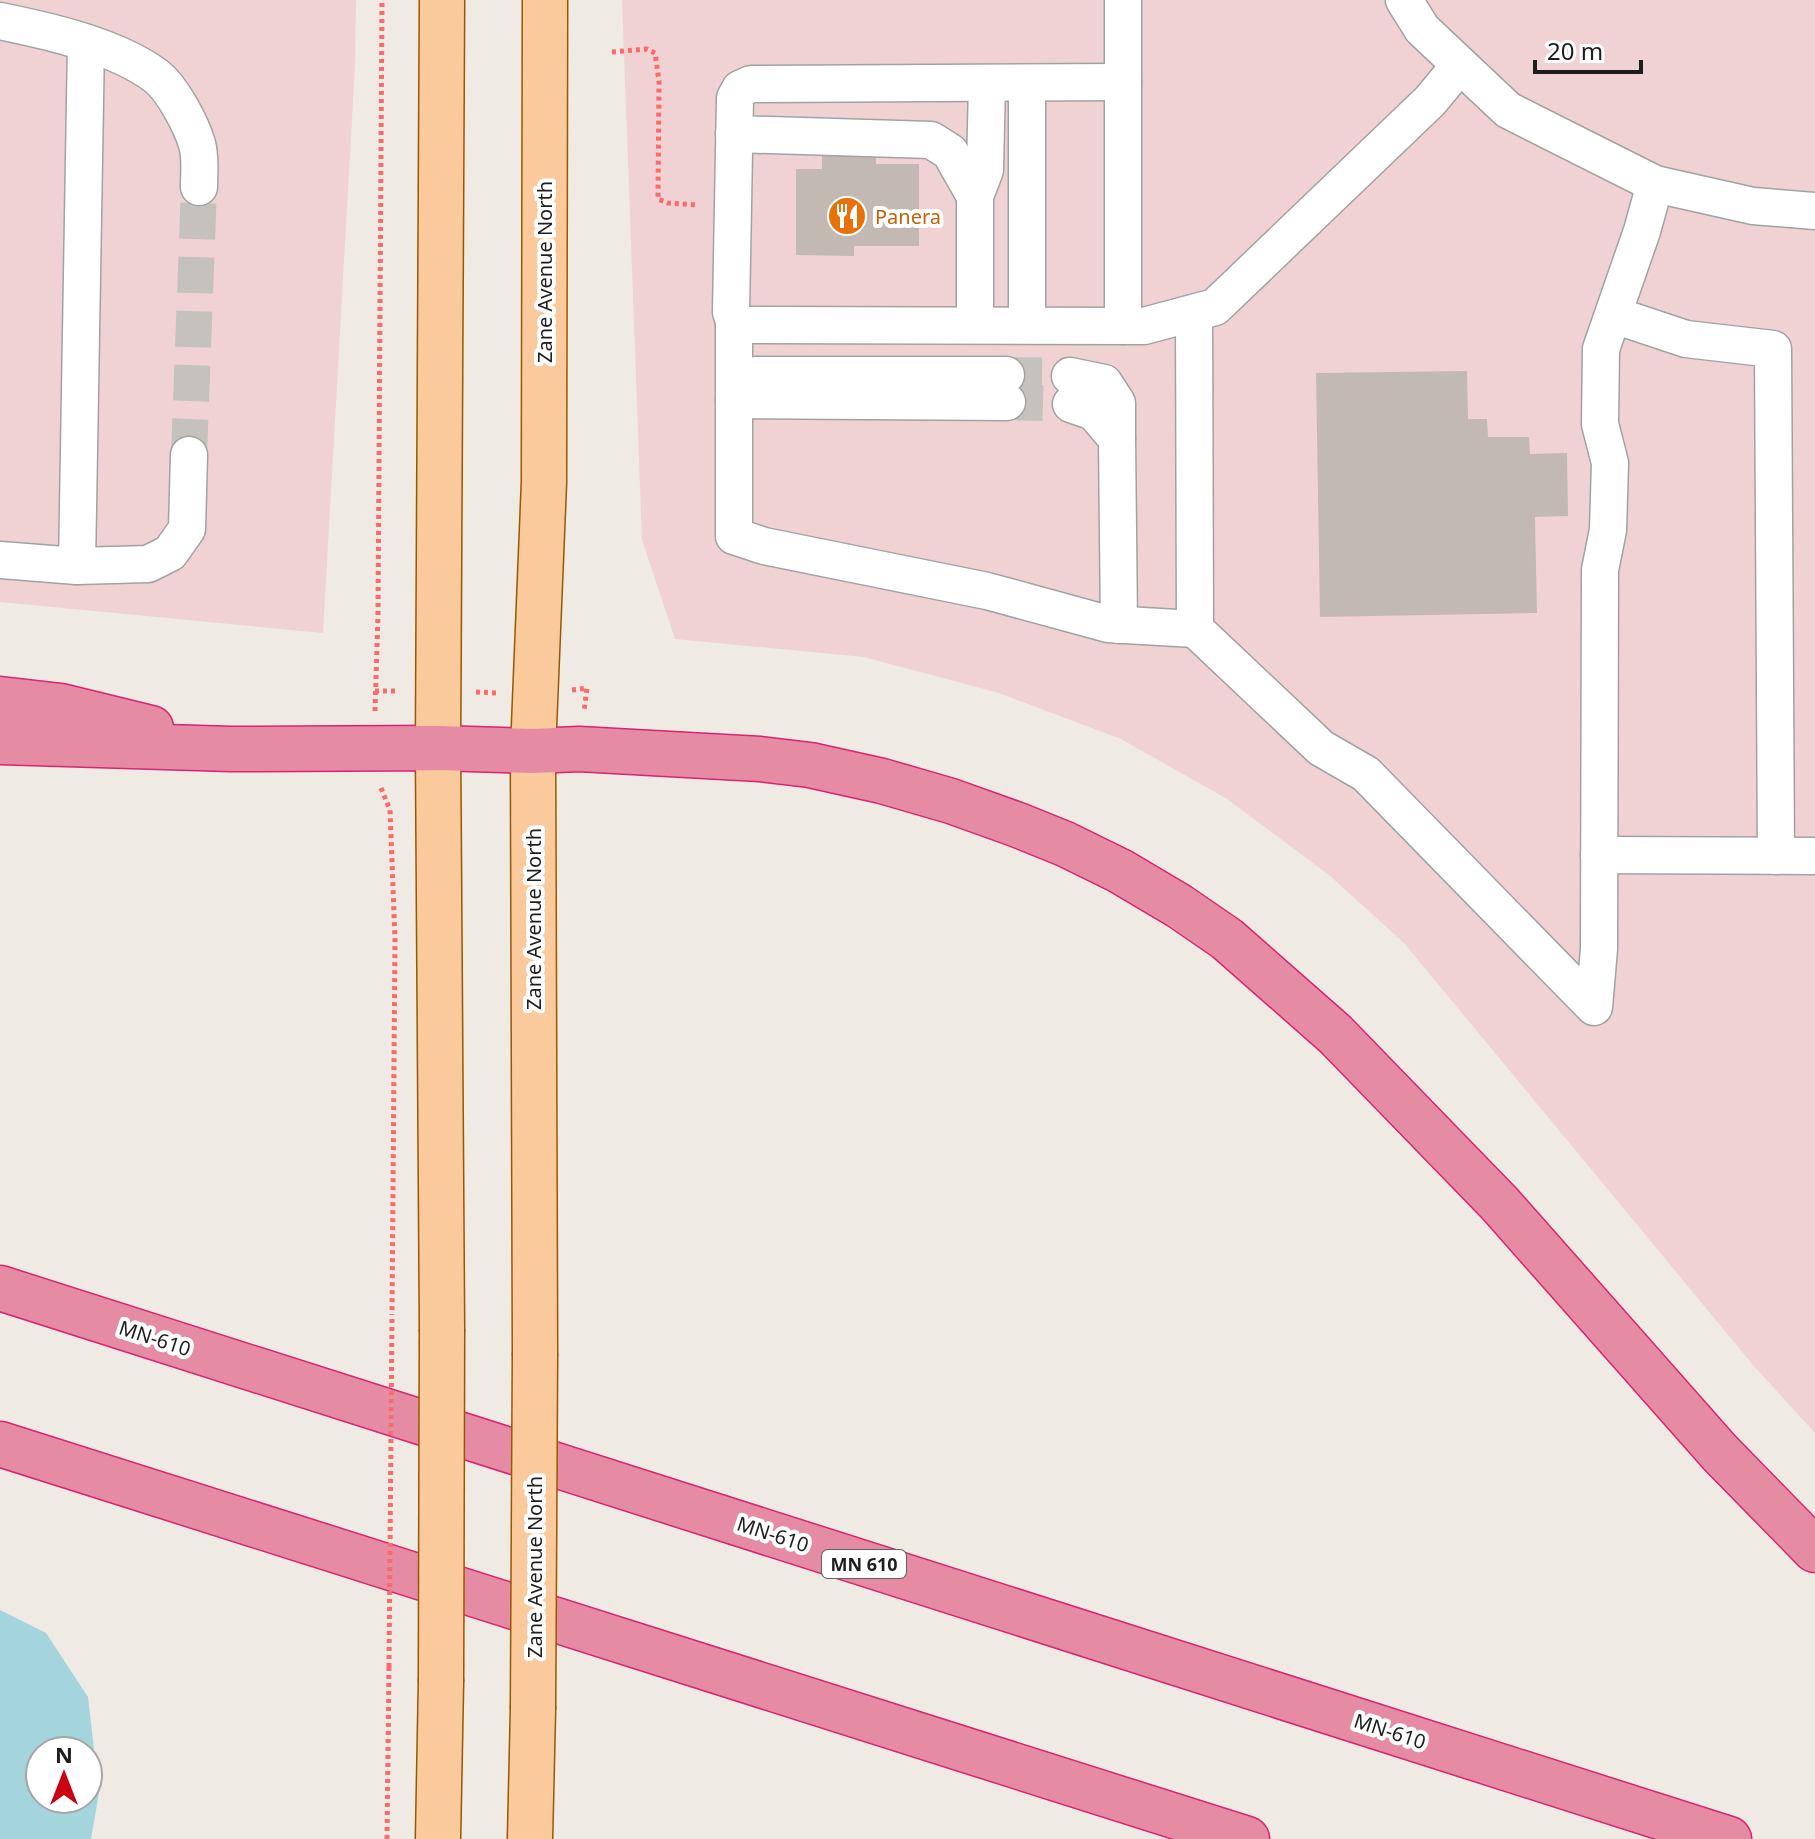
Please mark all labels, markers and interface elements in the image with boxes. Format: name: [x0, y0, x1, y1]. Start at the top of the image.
scale bar: [1535, 24, 1641, 74]
text: 20 m: [1547, 34, 1603, 67]
street label: Zane Avenue North: [531, 181, 558, 363]
restaurant icon: Panera: [826, 195, 868, 237]
place label: Panera: [875, 203, 941, 230]
street label: Zane Avenue North: [520, 828, 547, 1010]
street label: MN-610: [116, 1314, 194, 1362]
street label: Zane Avenue North: [521, 1476, 548, 1658]
street label: MN-610: [734, 1510, 812, 1558]
road number: MN 610: [822, 1550, 906, 1578]
street label: MN-610: [1351, 1707, 1429, 1755]
north arrow: [24, 1735, 104, 1815]
text: N: [55, 1739, 73, 1769]

